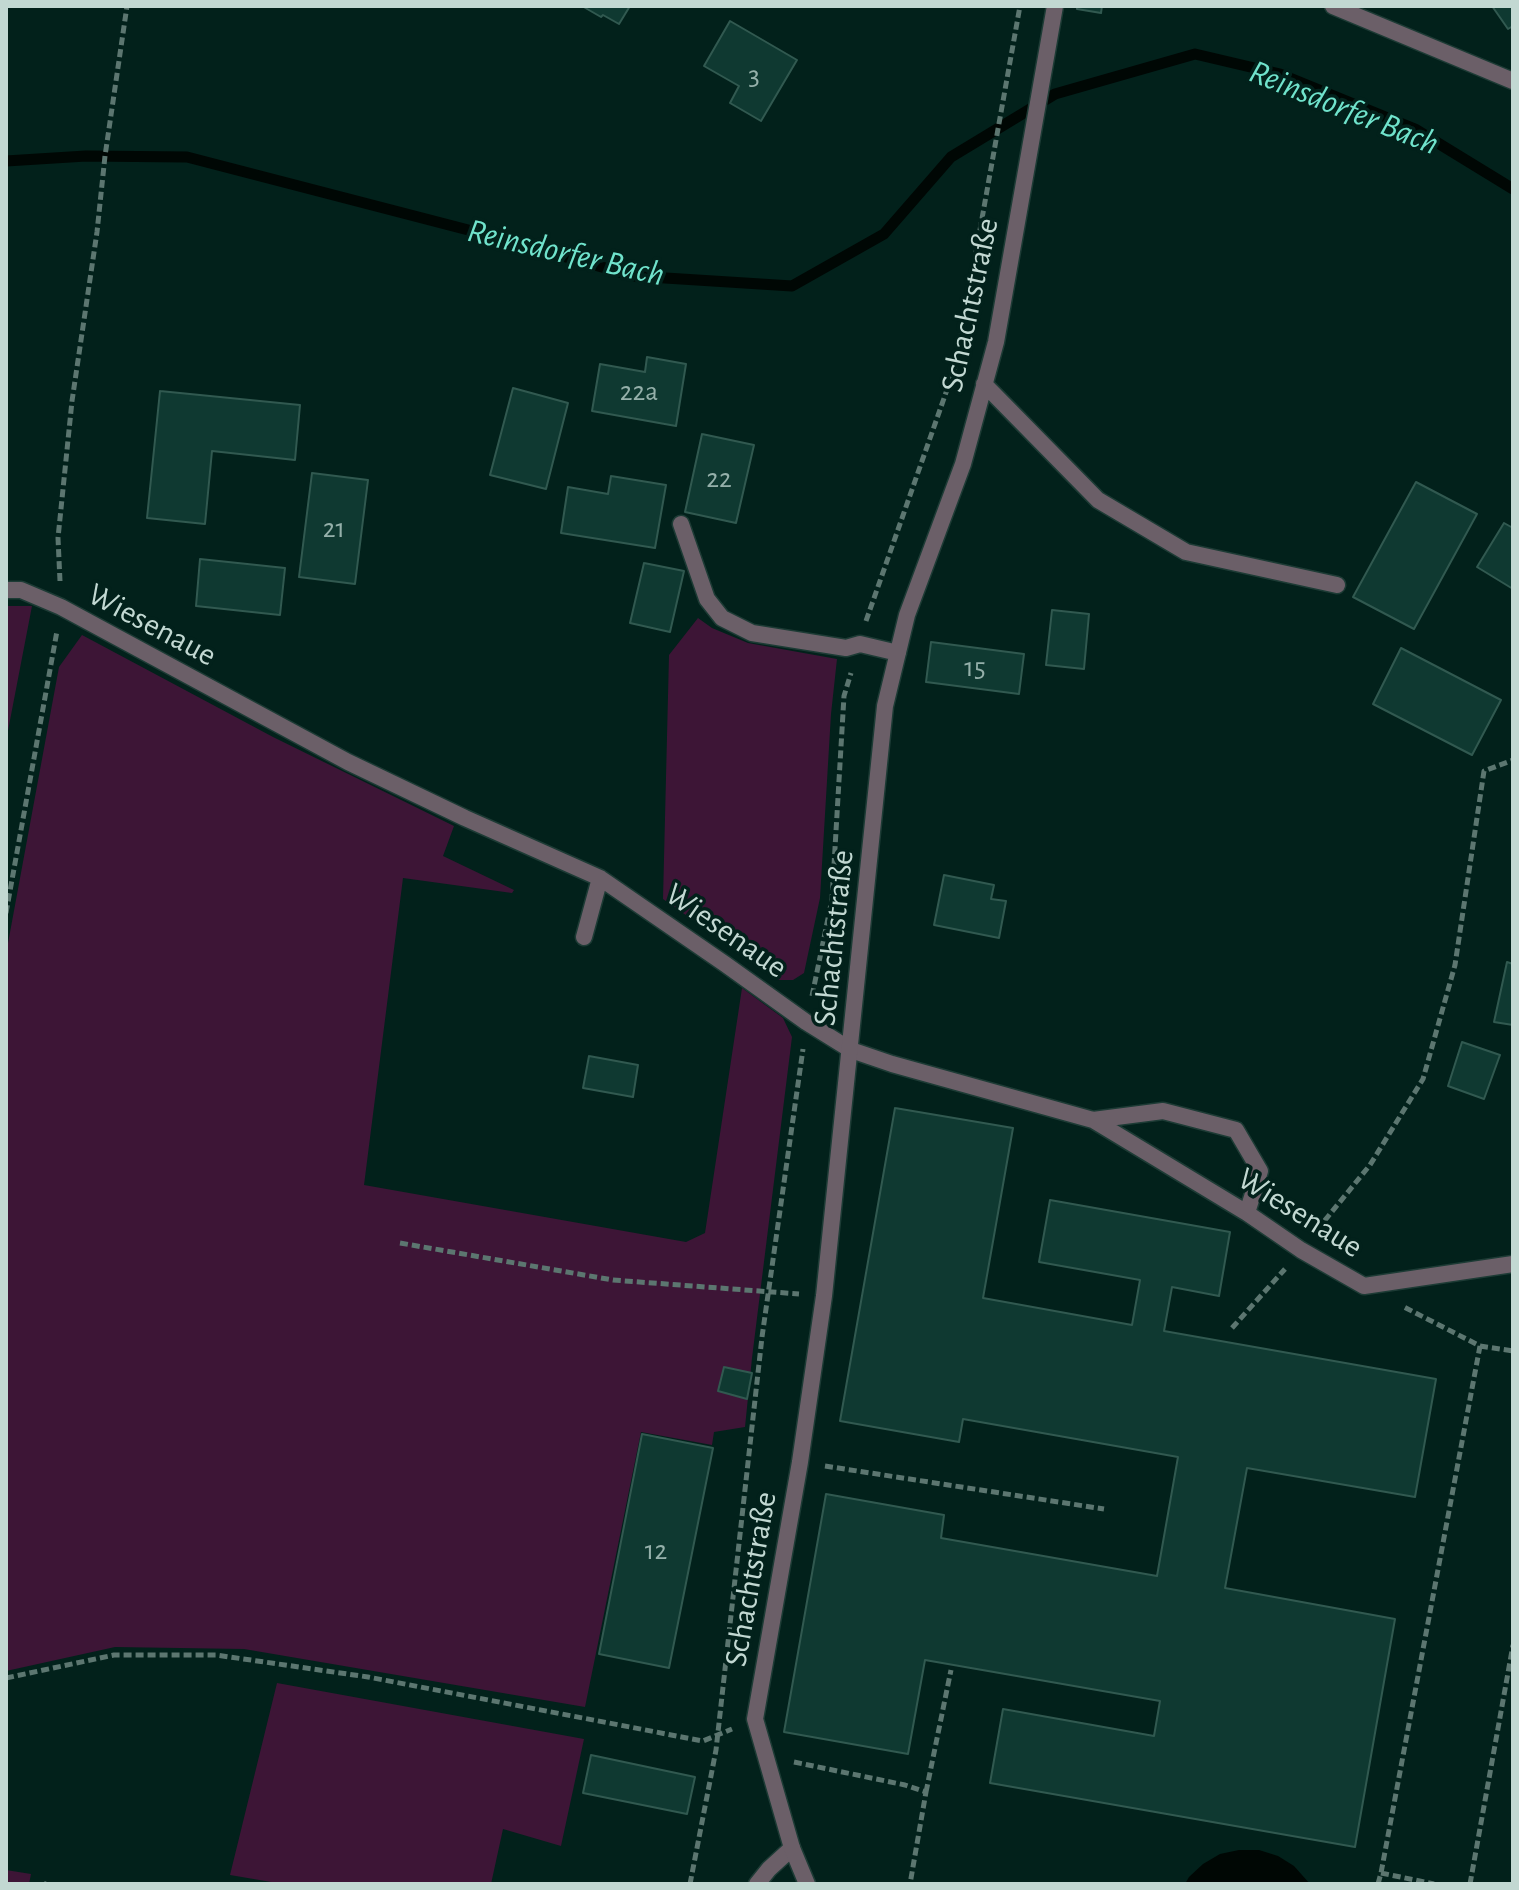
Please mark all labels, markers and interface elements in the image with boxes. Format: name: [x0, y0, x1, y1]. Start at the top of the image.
water label: Reinsdorfer Bach: [1243, 51, 1445, 165]
house number: 3: [748, 59, 760, 93]
water label: Reinsdorfer Bach: [464, 211, 668, 295]
street label: Schachtstraße: [933, 215, 1007, 395]
house number: 22a: [620, 375, 658, 409]
house number: 22: [706, 462, 732, 496]
house number: 21: [323, 512, 345, 546]
street label: Wiesenaue: [81, 575, 223, 675]
house number: 15: [964, 651, 986, 685]
street label: Schachtstraße: [806, 848, 862, 1028]
street label: Wiesenaue: [658, 875, 794, 987]
street label: Wiesenaue: [1230, 1160, 1370, 1266]
street label: Schachtstraße: [717, 1489, 785, 1669]
house number: 12: [645, 1534, 667, 1568]

